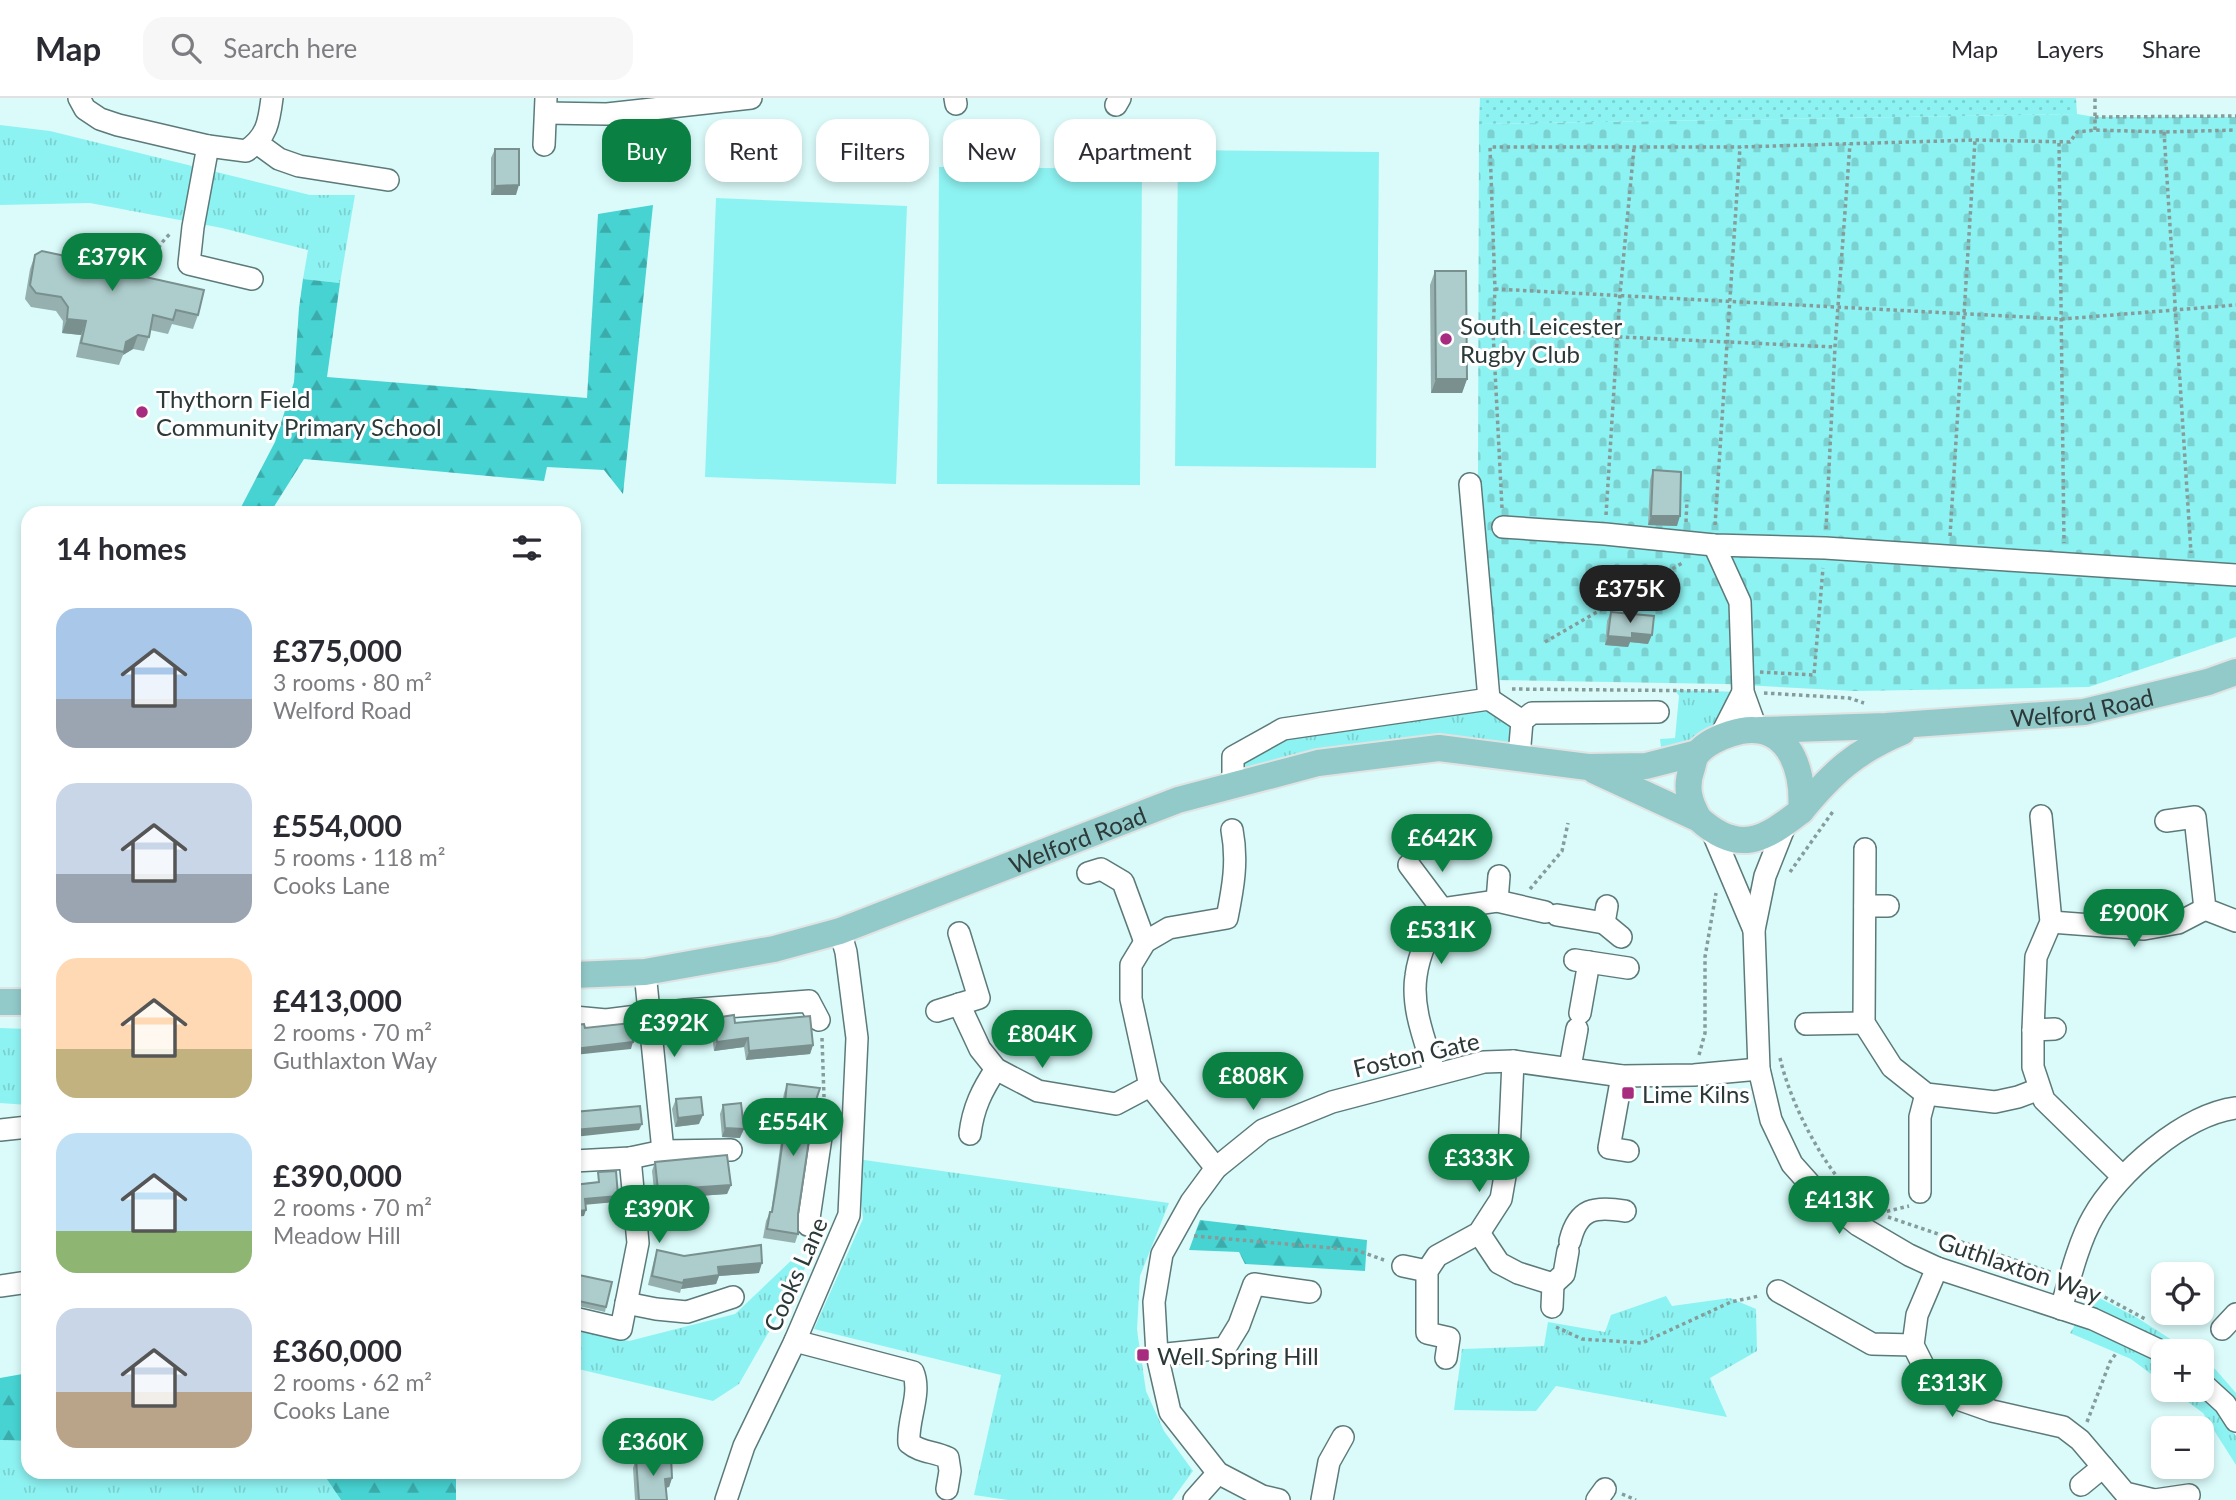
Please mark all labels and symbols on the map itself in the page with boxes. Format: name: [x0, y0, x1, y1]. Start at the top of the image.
pin: £379K: [63, 234, 161, 293]
place label: South Leicester Rugby Club: [1460, 311, 1622, 368]
marker: South Leicester Rugby Club: [1438, 331, 1454, 347]
place label: Thythorn Field Community Primary School: [156, 384, 442, 441]
marker: Thythorn Field Community Primary School: [134, 404, 150, 420]
pin: £375K: [1581, 566, 1679, 625]
street label: Welford Road: [2009, 681, 2156, 732]
street label: Welford Road: [1005, 799, 1150, 879]
pin: £642K: [1393, 814, 1491, 874]
pin: £900K: [2085, 890, 2183, 949]
pin: £531K: [1392, 906, 1490, 966]
pin: £392K: [625, 1000, 723, 1059]
pin: £804K: [993, 1010, 1091, 1070]
street label: Foston Gate: [1350, 1025, 1482, 1083]
pin: £808K: [1204, 1052, 1302, 1112]
place label: Lime Kilns: [1642, 1079, 1750, 1108]
marker: Lime Kilns: [1620, 1085, 1636, 1101]
pin: £554K: [744, 1098, 842, 1158]
pin: £333K: [1430, 1134, 1528, 1194]
pin: £413K: [1790, 1176, 1888, 1236]
pin: £390K: [610, 1186, 708, 1245]
street label: Cooks Lane: [757, 1212, 833, 1336]
street label: Guthlaxton Way: [1934, 1225, 2106, 1309]
place label: Well Spring Hill: [1157, 1341, 1319, 1370]
marker: Well Spring Hill: [1135, 1347, 1151, 1363]
pin: £313K: [1903, 1360, 2001, 1419]
pin: £360K: [604, 1418, 702, 1478]

